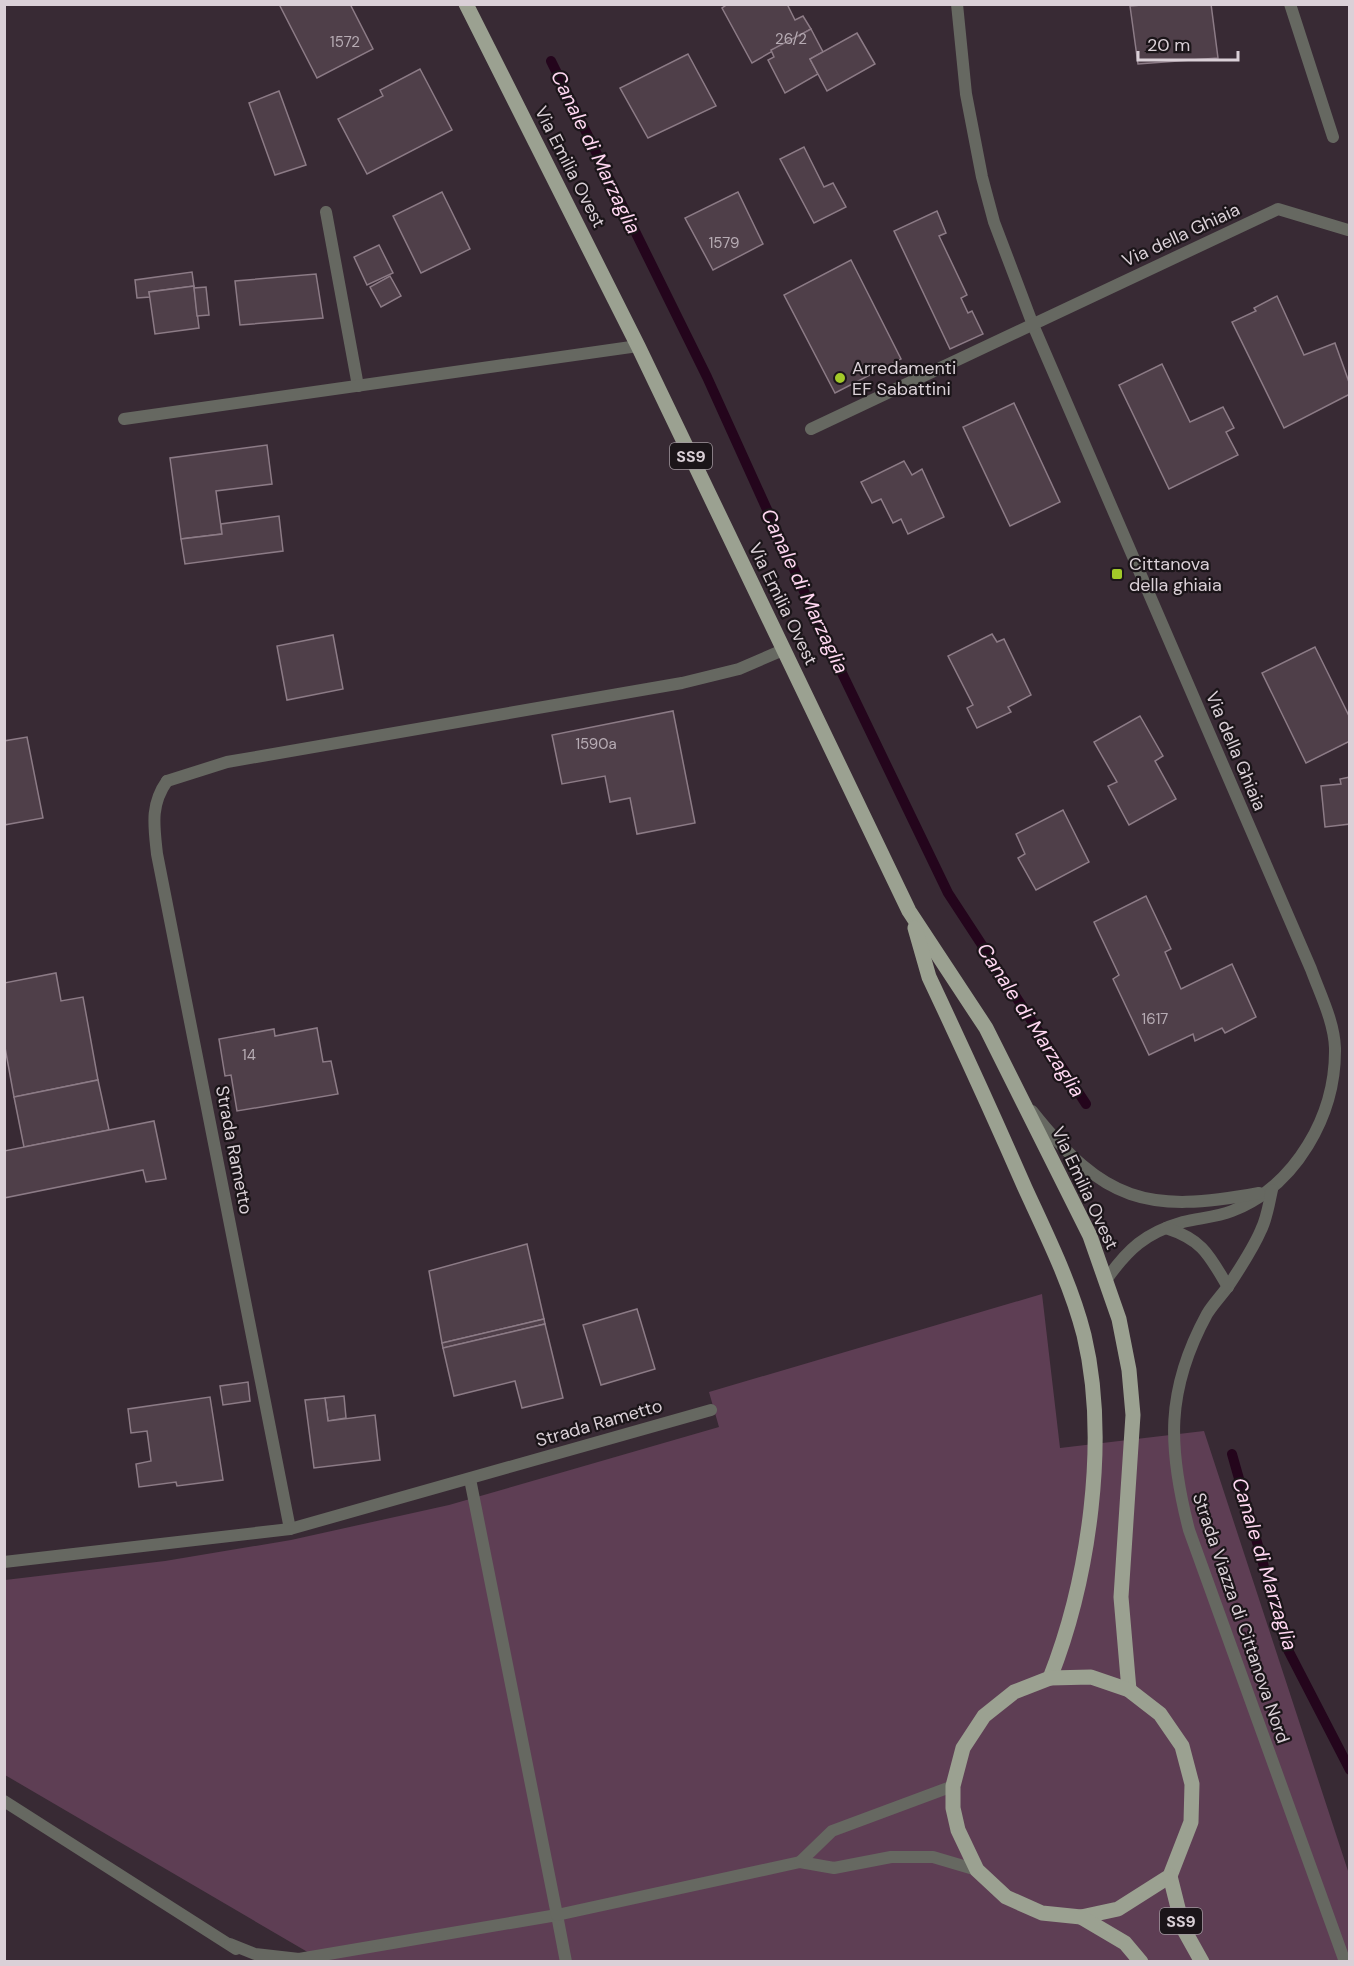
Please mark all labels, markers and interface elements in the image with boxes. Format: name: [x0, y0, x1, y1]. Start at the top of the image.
scale bar: [1138, 24, 1238, 62]
house number: 26/2: [775, 29, 807, 49]
house number: 1572: [330, 32, 360, 52]
text: 20 m: [1147, 33, 1190, 57]
water label: Canale di Marzaglia: [545, 66, 647, 238]
street label: Via Emilia Ovest: [529, 102, 611, 232]
street label: Via della Ghiaia: [1118, 197, 1244, 273]
house number: 1579: [709, 233, 739, 253]
place label: Arredamenti EF Sabattini: [852, 356, 956, 401]
marker: Arredamenti EF Sabattini: [833, 371, 847, 385]
road number: SS9: [670, 443, 712, 469]
water label: Canale di Marzaglia: [755, 504, 855, 678]
street label: Via Emilia Ovest: [743, 539, 823, 669]
place label: Cittanova della ghiaia: [1129, 552, 1222, 597]
marker: Cittanova della ghiaia: [1110, 567, 1124, 581]
street label: Via della Ghiaia: [1200, 688, 1272, 814]
house number: 1590a: [575, 734, 617, 754]
water label: Canale di Marzaglia: [971, 938, 1091, 1102]
house number: 1617: [1142, 1009, 1168, 1029]
house number: 14: [242, 1045, 256, 1065]
street label: Strada Rametto: [210, 1084, 258, 1216]
street label: Via Emilia Ovest: [1046, 1123, 1124, 1253]
street label: Strada Rametto: [533, 1393, 665, 1453]
water label: Canale di Marzaglia: [1226, 1474, 1304, 1654]
street label: Strada Viazza di Cittanova Nord: [1187, 1490, 1295, 1746]
road number: SS9: [1160, 1908, 1202, 1934]

